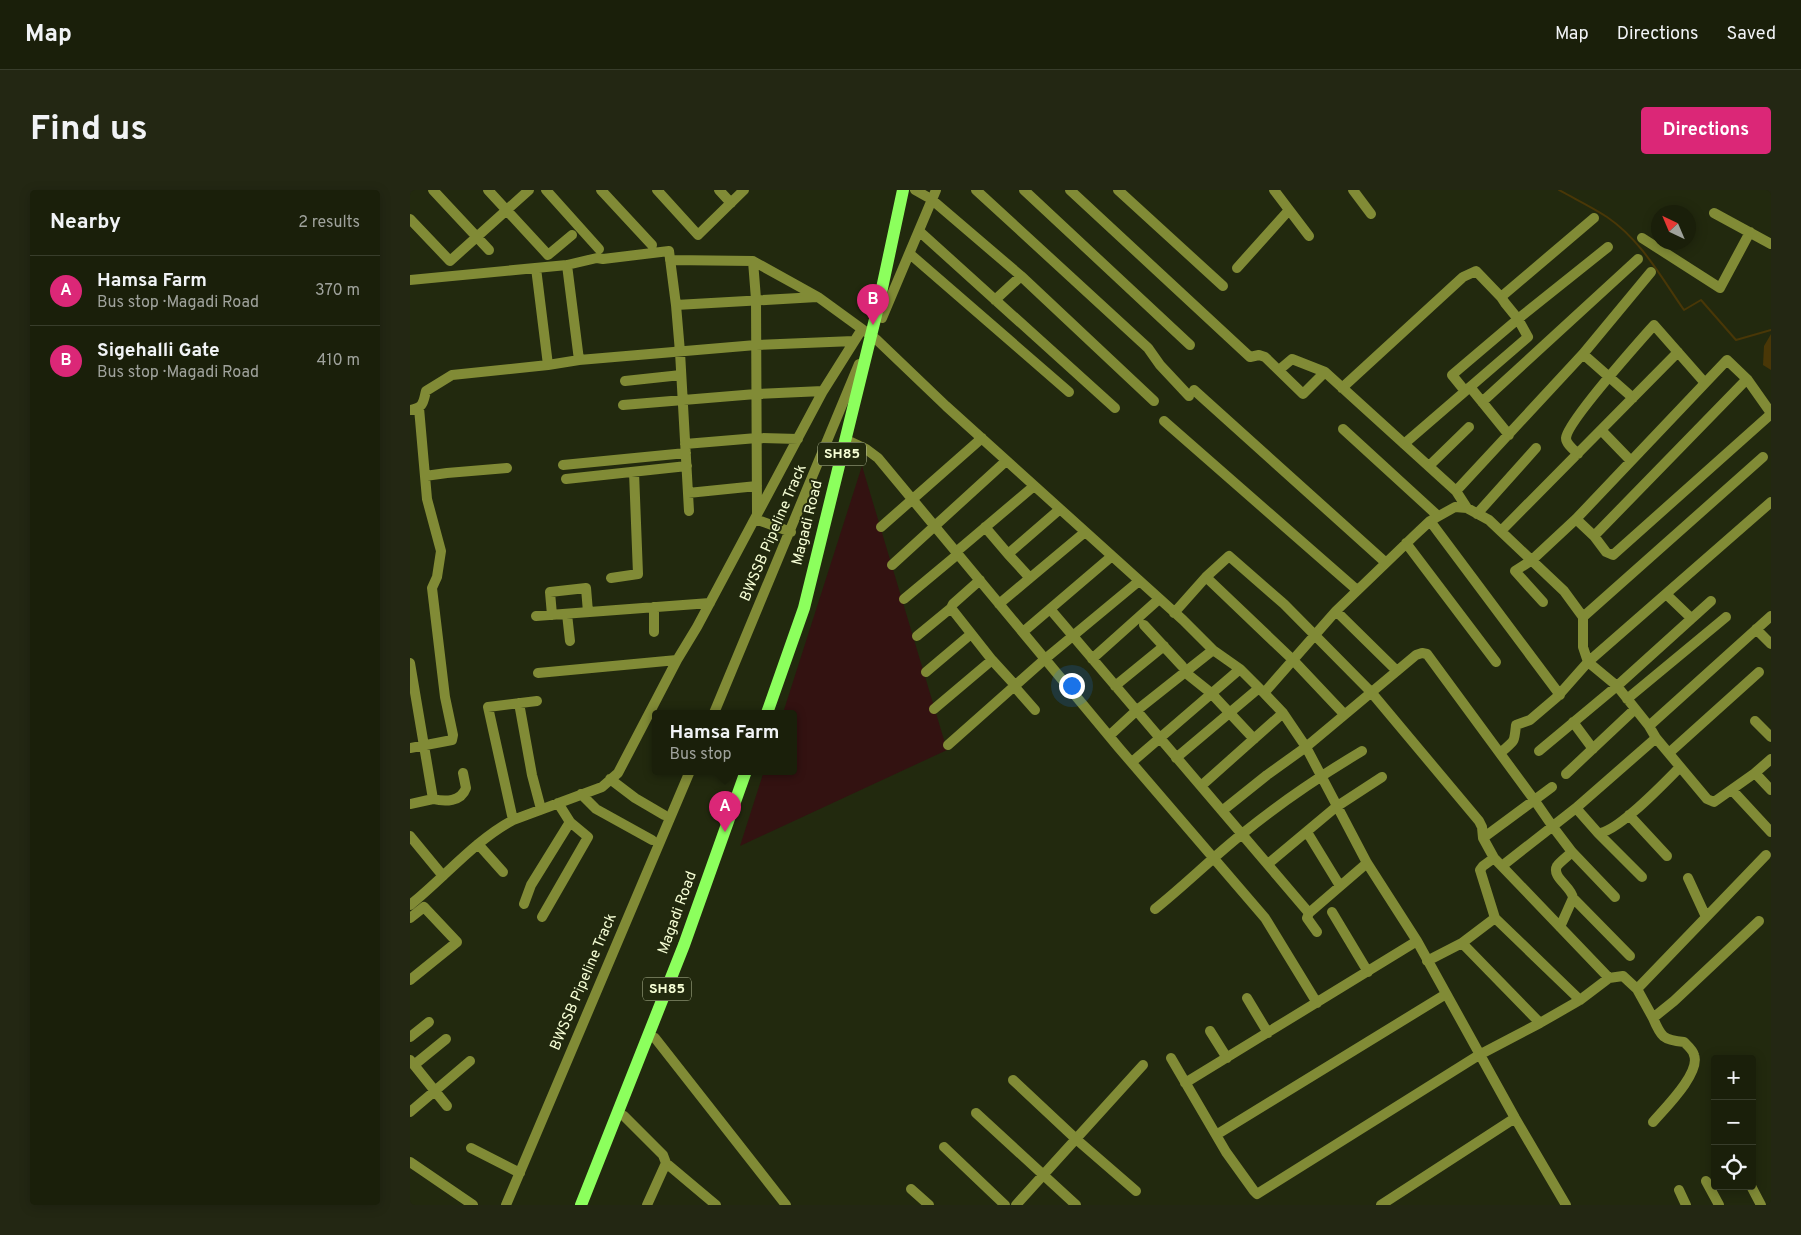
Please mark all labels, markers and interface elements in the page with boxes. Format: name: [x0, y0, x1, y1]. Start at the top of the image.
text: Map: [25, 20, 72, 50]
text: Map: [1555, 23, 1589, 46]
text: Directions: [1617, 23, 1699, 46]
text: Saved: [1727, 23, 1776, 46]
button: Directions: [1641, 107, 1771, 154]
text: Find us: [30, 108, 148, 152]
north arrow: [1651, 205, 1696, 250]
text: Nearby: [50, 209, 121, 236]
text: 2 results: [298, 213, 360, 233]
text: Hamsa Farm: [97, 269, 207, 293]
text: A: [60, 281, 72, 301]
text: 370 m: [315, 281, 360, 301]
pin: B: [857, 284, 889, 325]
text: Bus stop · Magadi Road: [97, 293, 259, 313]
text: Sigehalli Gate: [97, 339, 220, 363]
text: B: [60, 351, 72, 371]
text: 410 m: [317, 351, 360, 371]
text: Bus stop · Magadi Road: [97, 363, 259, 383]
road number: SH85: [818, 442, 866, 466]
street label: BWSSB Pipeline Track: [736, 461, 812, 605]
street label: Magadi Road: [788, 479, 828, 567]
your location: [1059, 673, 1085, 699]
popup: [652, 710, 797, 775]
text: Hamsa Farm: [670, 721, 779, 745]
text: Bus stop: [670, 745, 731, 765]
pin: A: [709, 791, 741, 832]
street label: Magadi Road: [654, 869, 702, 957]
street label: BWSSB Pipeline Track: [546, 910, 622, 1054]
road number: SH85: [643, 978, 691, 1001]
map controls: [1711, 1055, 1756, 1190]
button: +: [1711, 1055, 1756, 1100]
button: −: [1711, 1100, 1756, 1145]
button: locate: [1711, 1145, 1756, 1190]

